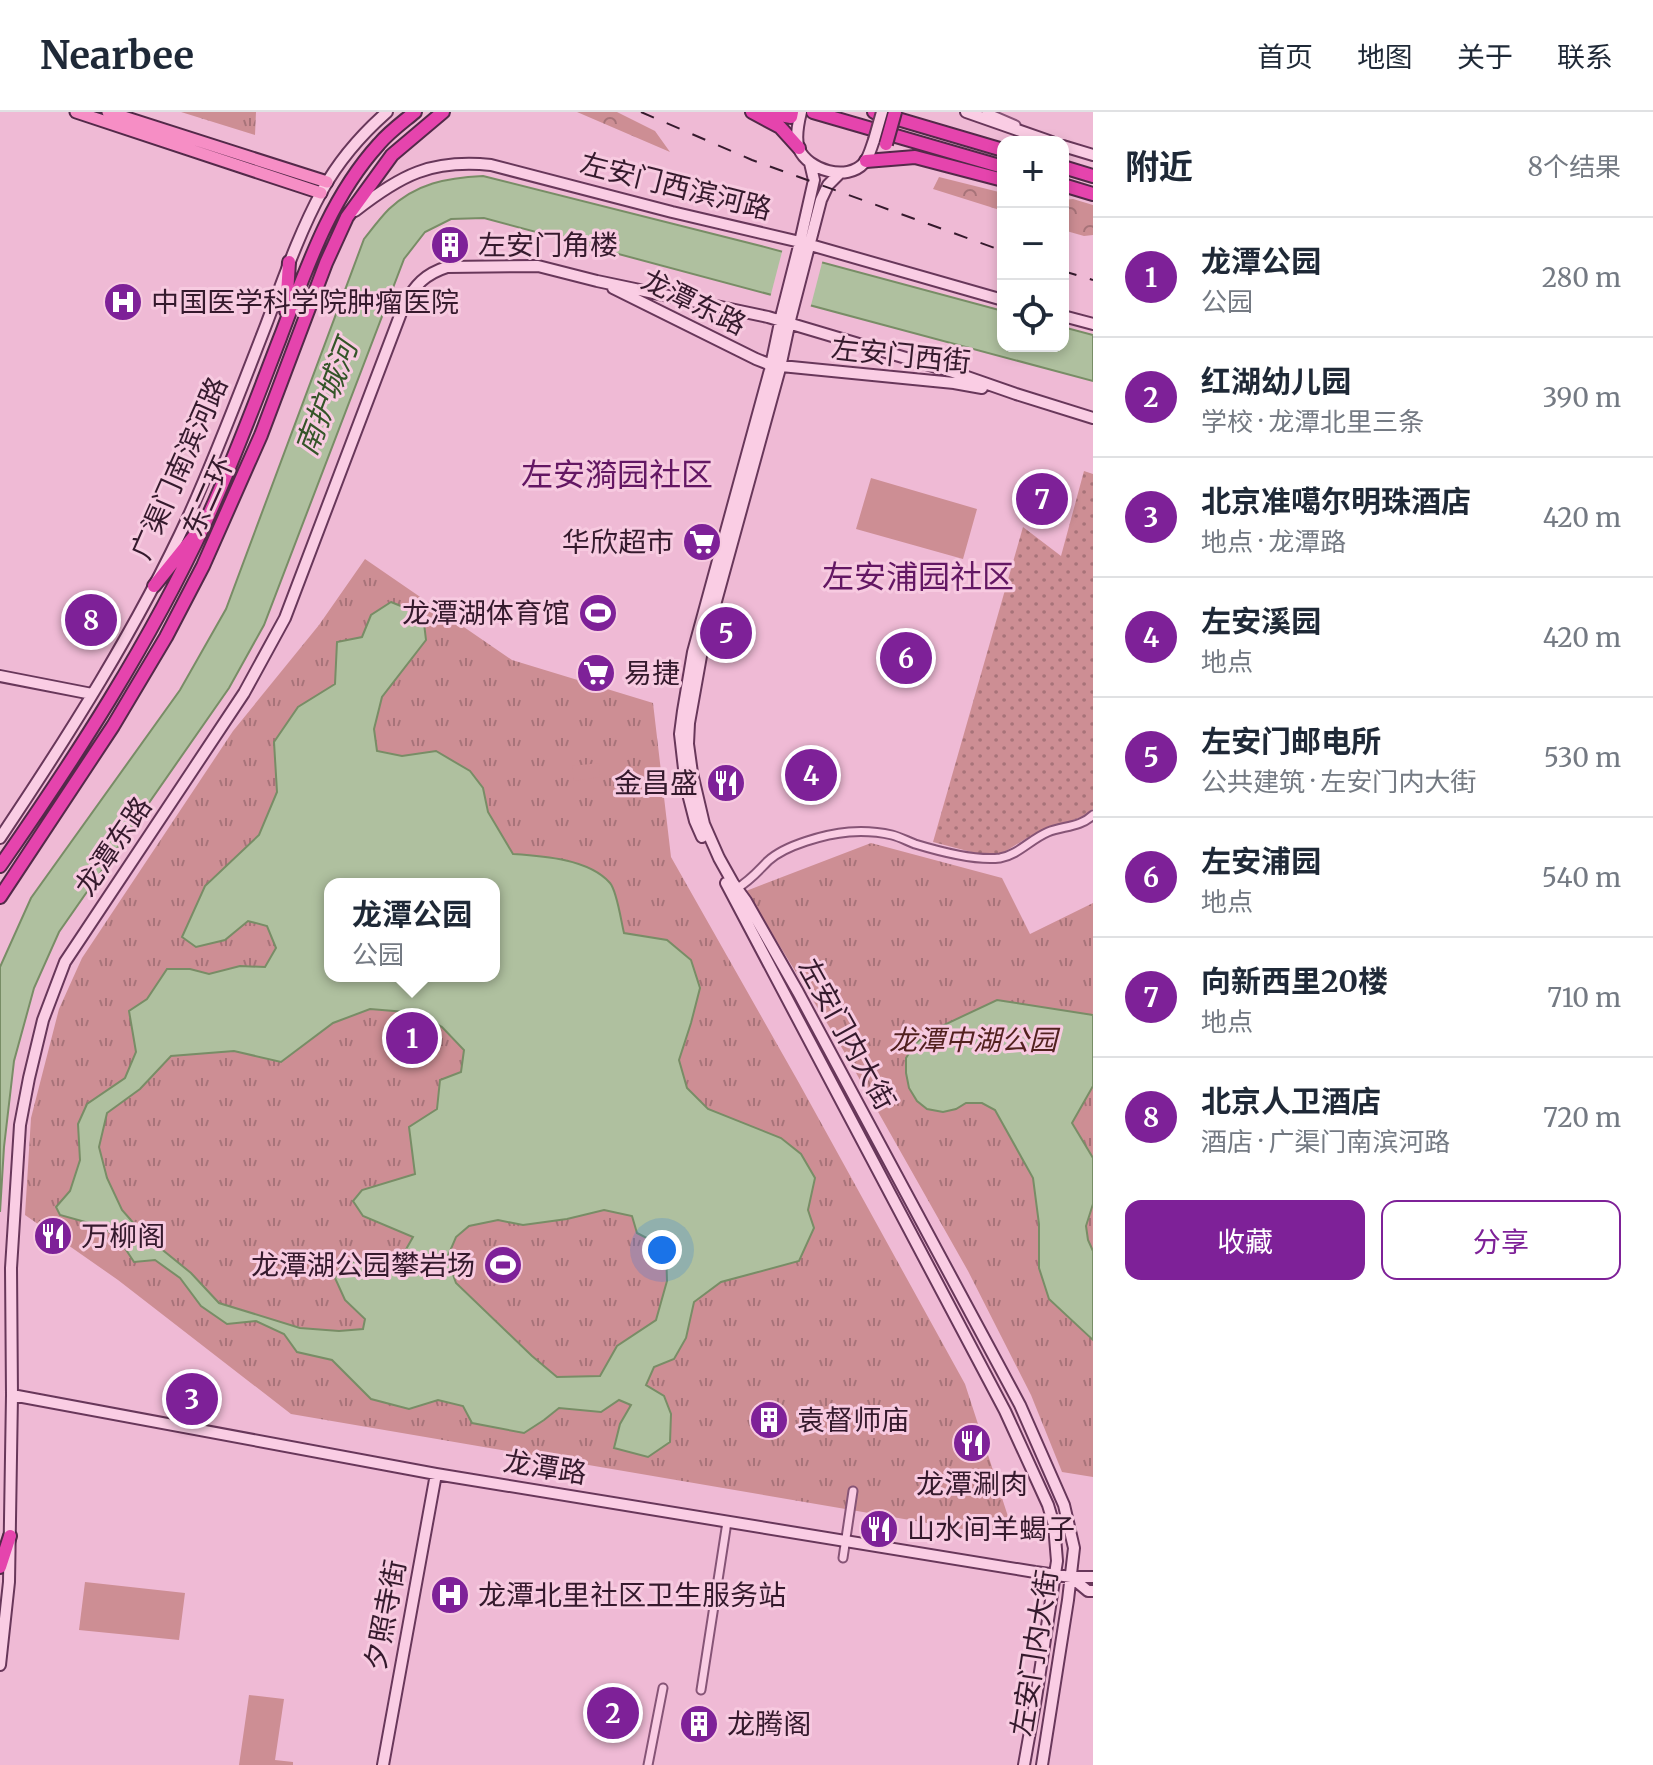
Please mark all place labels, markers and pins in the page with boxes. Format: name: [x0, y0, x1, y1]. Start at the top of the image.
building icon: 左安门角楼: [429, 224, 471, 266]
place label: 左安门角楼: [478, 227, 618, 263]
hospital icon: 中国医学科学院肿瘤医院: [102, 281, 144, 323]
place label: 中国医学科学院肿瘤医院: [151, 284, 459, 320]
pin: 7: [1016, 469, 1068, 529]
supermarket icon: 华欣超市: [681, 521, 723, 563]
place label: 华欣超市: [562, 524, 674, 560]
pin: 8: [65, 590, 117, 650]
sports icon: 龙潭湖体育馆: [577, 592, 619, 634]
place label: 龙潭湖体育馆: [402, 595, 570, 631]
pin: 5: [700, 603, 752, 663]
pin: 6: [880, 628, 932, 688]
supermarket icon: 易捷: [575, 652, 617, 694]
place label: 易捷: [624, 655, 680, 691]
pin: 4: [785, 745, 837, 805]
restaurant icon: 金昌盛: [705, 762, 747, 804]
place label: 金昌盛: [614, 765, 698, 801]
pin: 1: [386, 1008, 438, 1068]
restaurant icon: 万柳阁: [32, 1215, 74, 1257]
place label: 万柳阁: [81, 1218, 165, 1254]
sports icon: 龙潭湖公园攀岩场: [482, 1244, 524, 1286]
place label: 龙潭湖公园攀岩场: [251, 1247, 475, 1283]
pin: 3: [166, 1369, 218, 1429]
building icon: 袁督师庙: [748, 1399, 790, 1441]
place label: 袁督师庙: [797, 1402, 909, 1438]
restaurant icon: 龙潭涮肉: [951, 1422, 993, 1464]
place label: 龙潭涮肉: [916, 1466, 1028, 1502]
restaurant icon: 山水间羊蝎子: [858, 1508, 900, 1550]
place label: 山水间羊蝎子: [907, 1511, 1075, 1547]
hospital icon: 龙潭北里社区卫生服务站: [429, 1574, 471, 1616]
place label: 龙潭北里社区卫生服务站: [478, 1577, 786, 1613]
pin: 2: [587, 1683, 639, 1743]
building icon: 龙腾阁: [678, 1703, 720, 1745]
place label: 龙腾阁: [727, 1706, 811, 1742]

